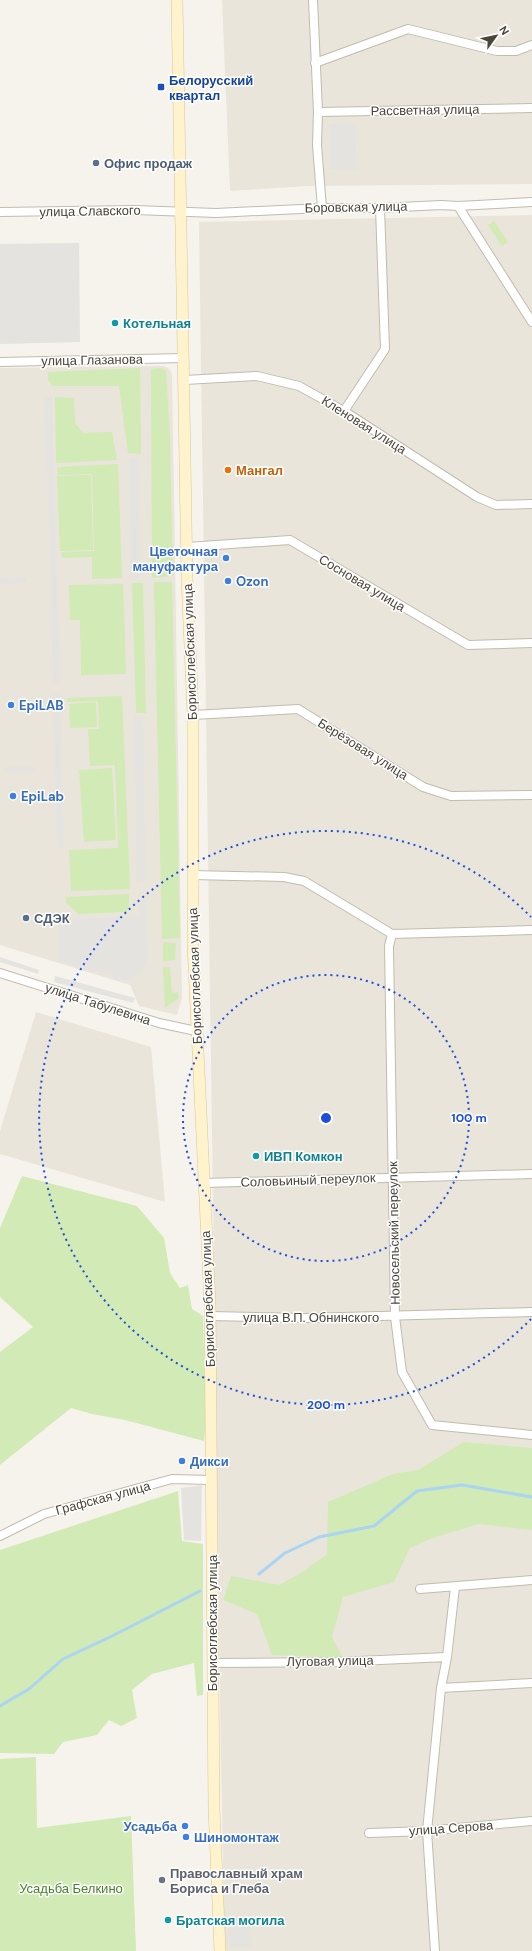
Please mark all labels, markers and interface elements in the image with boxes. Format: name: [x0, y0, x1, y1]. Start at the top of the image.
north arrow: [476, 16, 516, 56]
text: N: [496, 23, 512, 38]
place label: Белорусский квартал: [169, 72, 253, 104]
marker: Белорусский квартал: [156, 82, 166, 92]
street label: Рассветная улица: [371, 101, 480, 119]
place label: Офис продаж: [104, 155, 193, 172]
marker: Офис продаж: [91, 158, 101, 168]
street label: Боровская улица: [304, 198, 408, 216]
street label: улица Славского: [39, 202, 141, 220]
place label: Котельная: [123, 315, 191, 332]
marker: Котельная: [110, 318, 120, 328]
street label: улица Глазанова: [41, 351, 144, 369]
street label: Кленовая улица: [318, 392, 410, 458]
place label: Мангал: [236, 462, 283, 479]
marker: Мангал: [223, 465, 233, 475]
place label: Цветочная мануфактура: [132, 543, 219, 575]
street label: Сосновая улица: [316, 551, 409, 616]
marker: Цветочная мануфактура: [221, 553, 231, 563]
place label: Ozon: [236, 573, 269, 590]
marker: Ozon: [223, 576, 233, 586]
street label: Борисоглебская улица: [179, 583, 201, 721]
place label: EpiLAB: [19, 697, 63, 714]
marker: EpiLAB: [6, 700, 16, 710]
street label: Берёзовая улица: [315, 714, 412, 784]
place label: EpiLab: [21, 788, 64, 805]
marker: EpiLab: [8, 791, 18, 801]
street label: Борисоглебская улица: [184, 907, 206, 1045]
place label: СДЭК: [34, 910, 70, 927]
marker: СДЭК: [21, 913, 31, 923]
street label: улица Табулевича: [43, 979, 154, 1029]
text: 100 m: [451, 1110, 487, 1126]
centre of rings: [319, 1111, 333, 1125]
place label: ИВП Комкон: [264, 1148, 343, 1165]
marker: ИВП Комкон: [251, 1151, 261, 1161]
street label: Новосельский переулок: [384, 1161, 404, 1305]
street label: Соловьиный переулок: [240, 1169, 376, 1191]
street label: Борисоглебская улица: [197, 1230, 219, 1368]
street label: улица В.П. Обнинского: [243, 1309, 379, 1326]
text: 200 m: [307, 1397, 345, 1413]
place label: Дикси: [190, 1453, 229, 1470]
marker: Дикси: [177, 1456, 187, 1466]
street label: Графская улица: [54, 1477, 153, 1519]
street label: Борисоглебская улица: [204, 1554, 221, 1691]
street label: Луговая улица: [286, 1652, 374, 1670]
street label: улица Серова: [408, 1817, 494, 1839]
place label: Усадьба: [124, 1818, 178, 1835]
marker: Усадьба: [180, 1821, 190, 1831]
place label: Шиномонтаж: [194, 1829, 280, 1846]
marker: Шиномонтаж: [181, 1832, 191, 1842]
place label: Православный храм Бориса и Глеба: [170, 1865, 303, 1897]
marker: Православный храм Бориса и Глеба: [157, 1875, 167, 1885]
park label: Усадьба Белкино: [19, 1880, 123, 1897]
place label: Братская могила: [176, 1912, 285, 1929]
marker: Братская могила: [163, 1915, 173, 1925]

